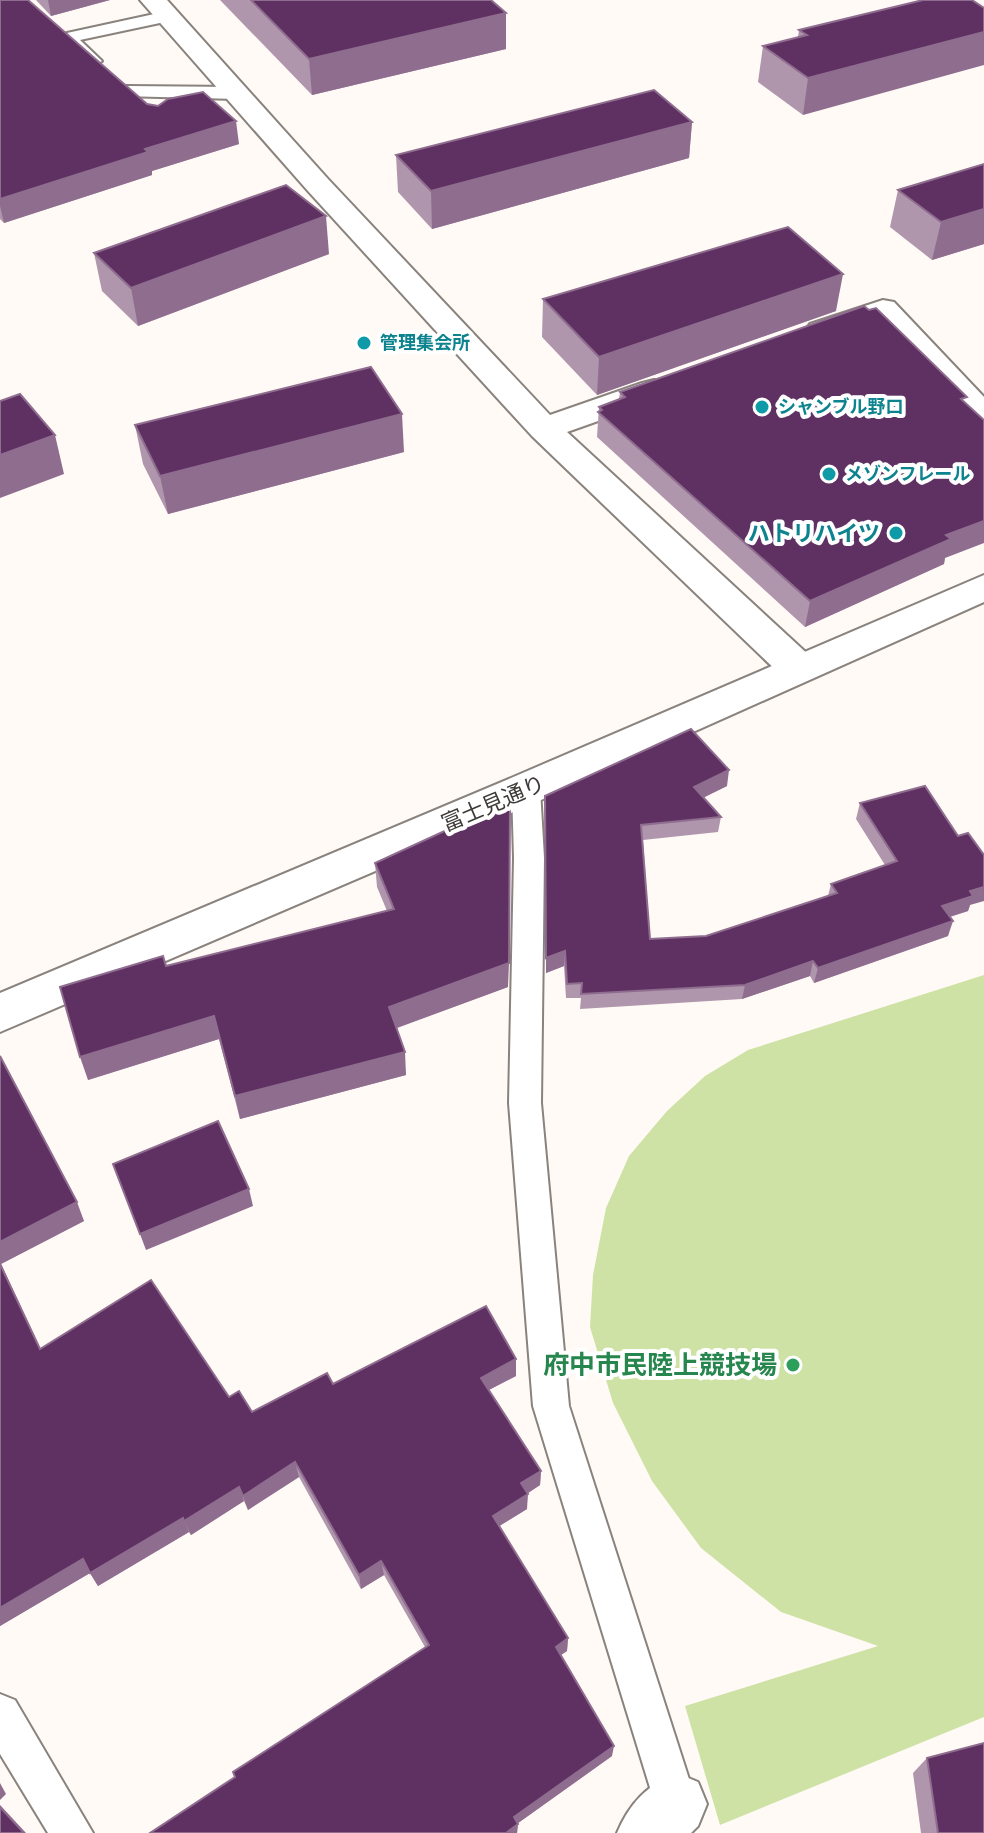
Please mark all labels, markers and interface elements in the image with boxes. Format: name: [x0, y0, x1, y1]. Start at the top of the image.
place label: 管理集会所: [380, 332, 470, 353]
marker: 管理集会所: [355, 334, 373, 352]
place label: シャンブル野口: [778, 396, 903, 417]
marker: シャンブル野口: [753, 398, 771, 416]
place label: メゾンフレール: [845, 463, 970, 484]
marker: メゾンフレール: [820, 465, 838, 483]
place label: ハトリハイツ: [748, 520, 880, 546]
marker: ハトリハイツ: [887, 524, 905, 542]
street label: 富士見通り: [437, 770, 549, 836]
place label: 府中市民陸上競技場: [543, 1349, 777, 1380]
marker: 府中市民陸上競技場: [784, 1356, 802, 1374]

